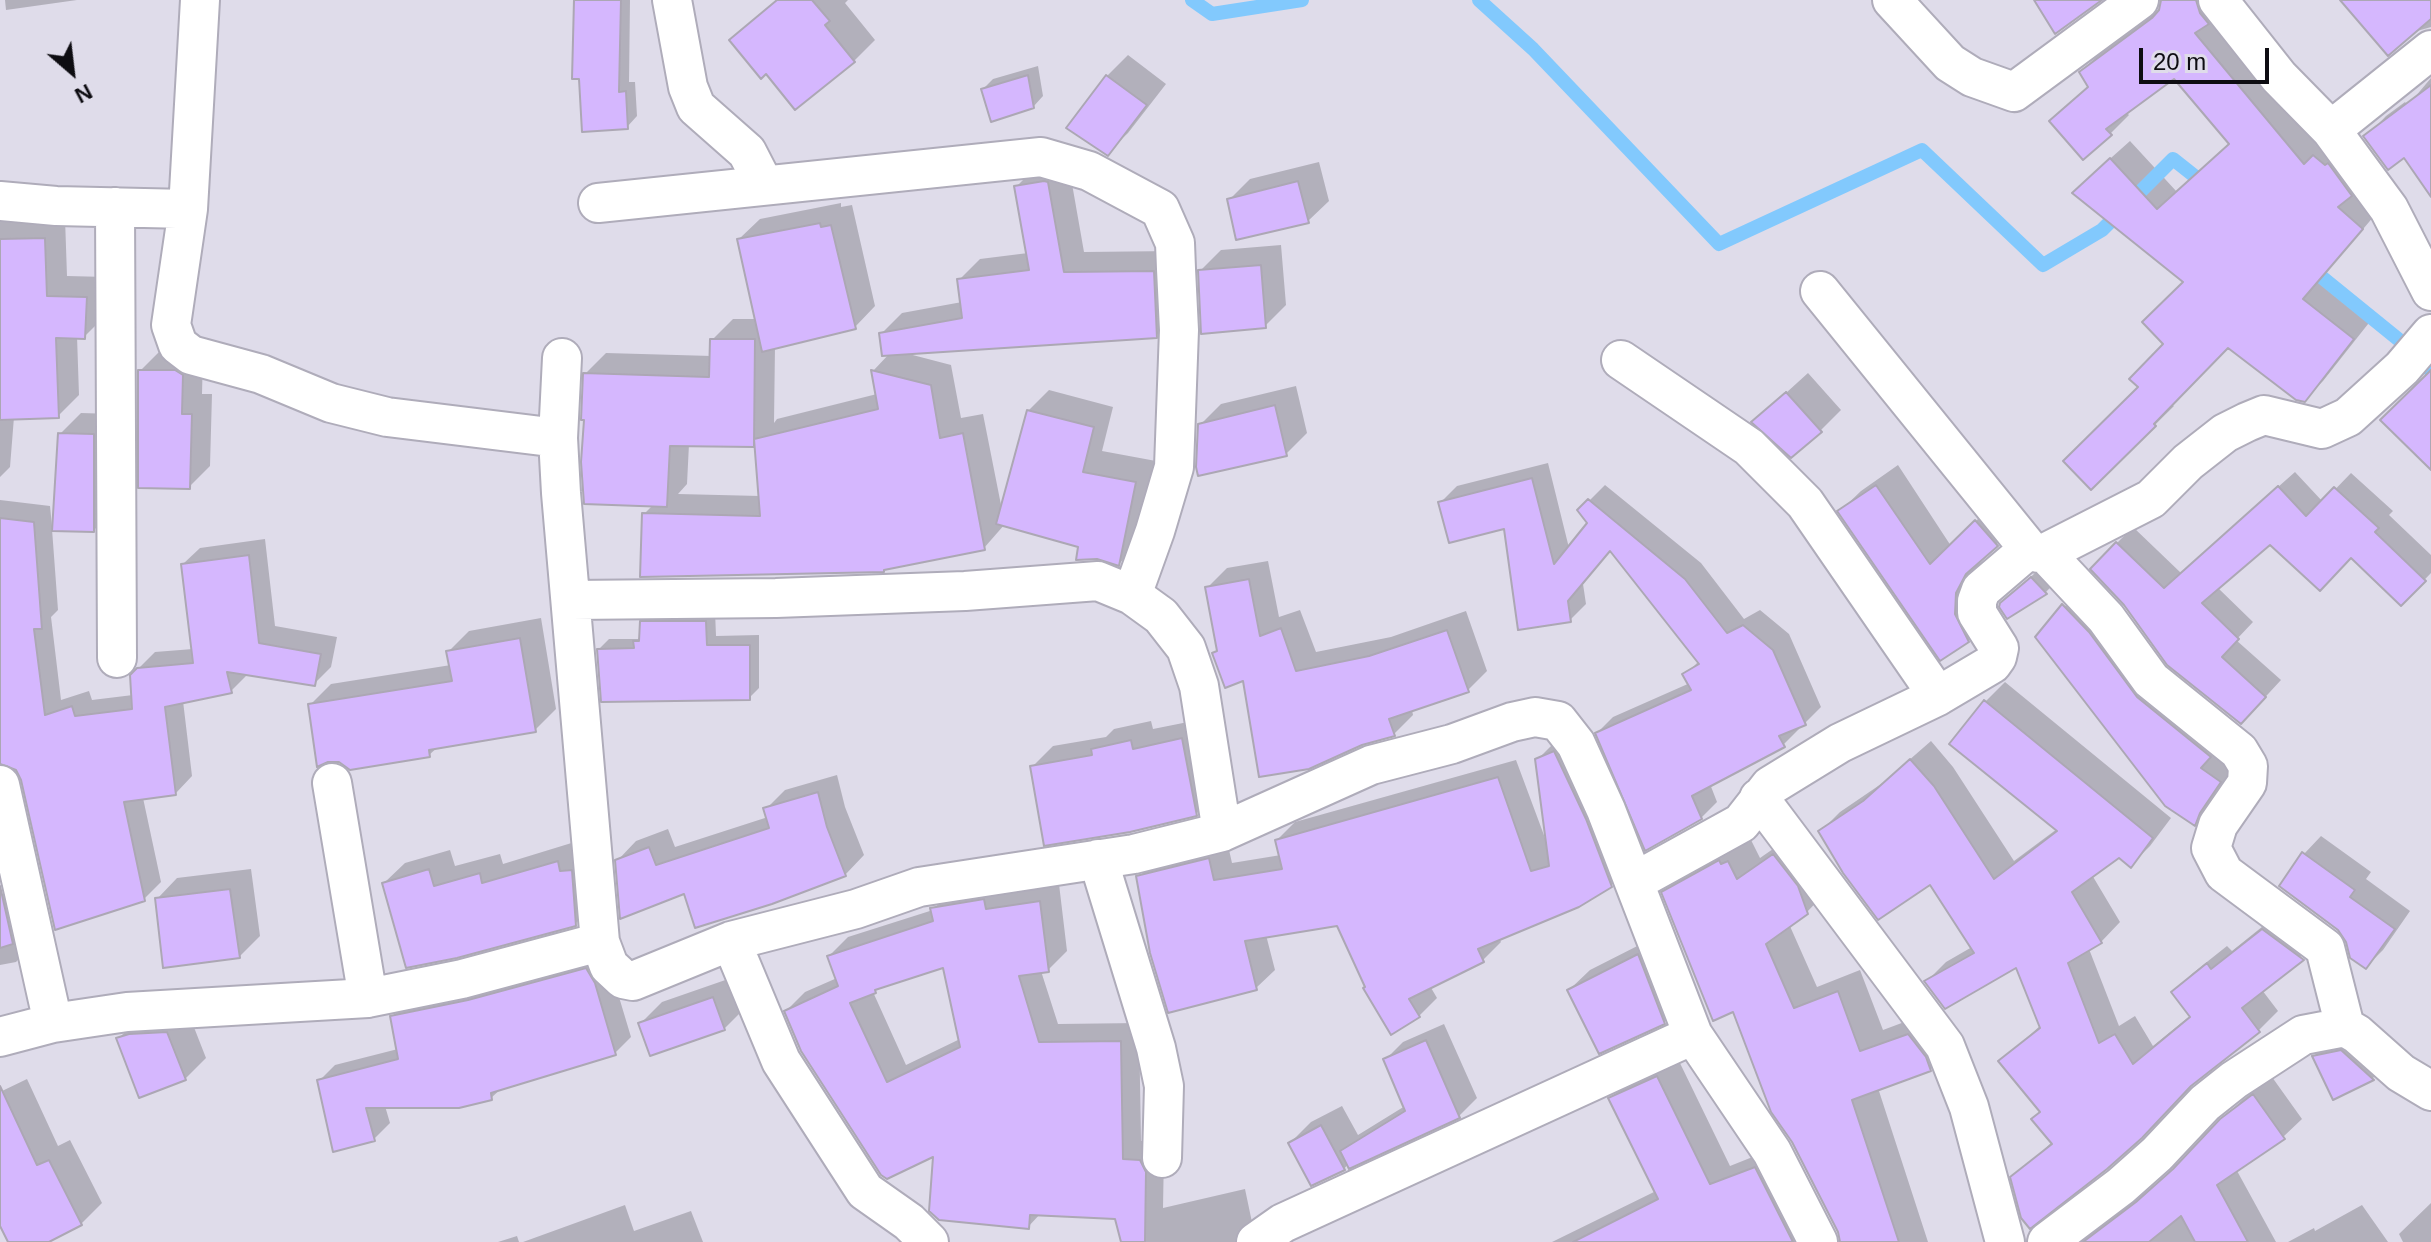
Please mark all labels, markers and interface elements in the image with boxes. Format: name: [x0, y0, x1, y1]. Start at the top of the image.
north arrow: [32, 32, 112, 112]
scale bar: [2143, 32, 2273, 82]
text: 20 m: [2153, 48, 2206, 75]
text: N: [71, 79, 96, 108]

